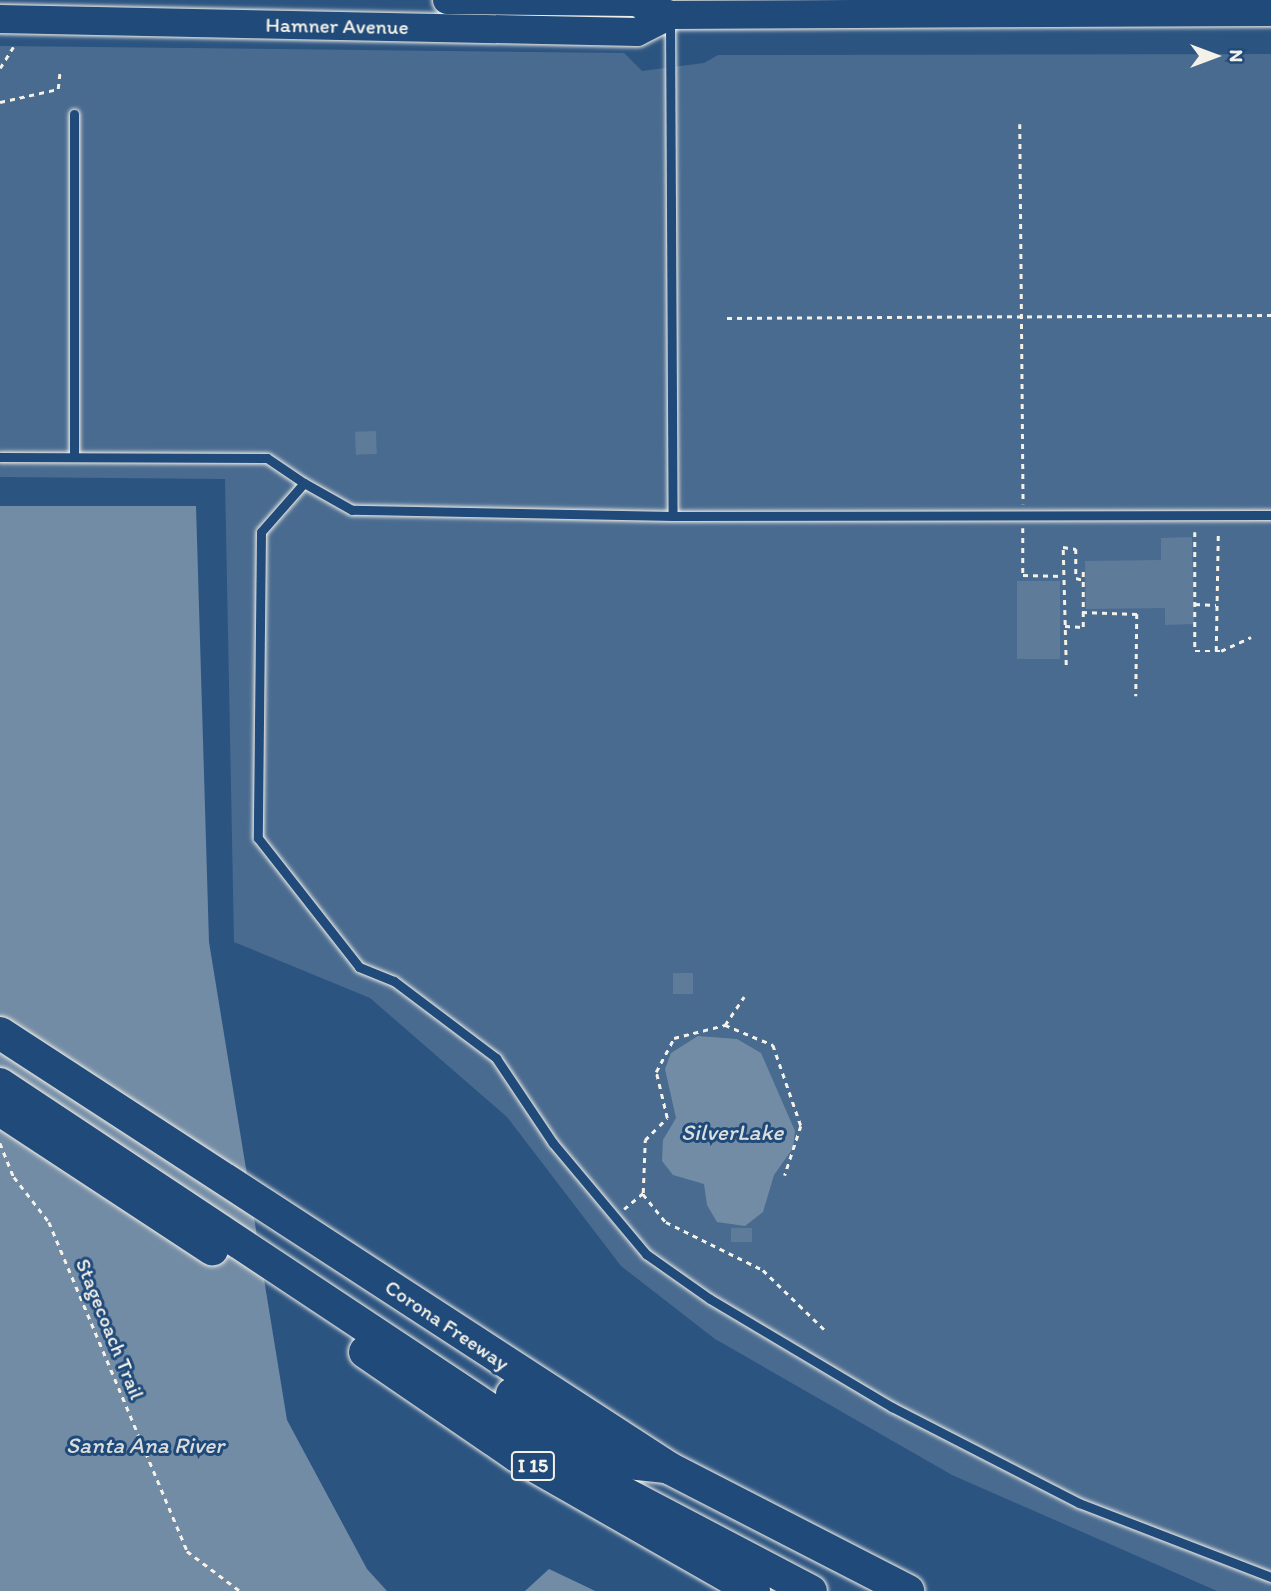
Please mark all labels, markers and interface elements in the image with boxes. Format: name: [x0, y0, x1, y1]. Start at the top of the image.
street label: Hamner Avenue: [265, 12, 409, 40]
north arrow: [1180, 21, 1250, 91]
text: N: [1225, 50, 1248, 62]
water label: SilverLake: [681, 1118, 783, 1146]
street label: Stagecoach Trail: [70, 1255, 150, 1403]
street label: Corona Freeway: [380, 1274, 514, 1376]
water label: Santa Ana River: [66, 1431, 224, 1459]
road number: I 15: [510, 1450, 556, 1482]

